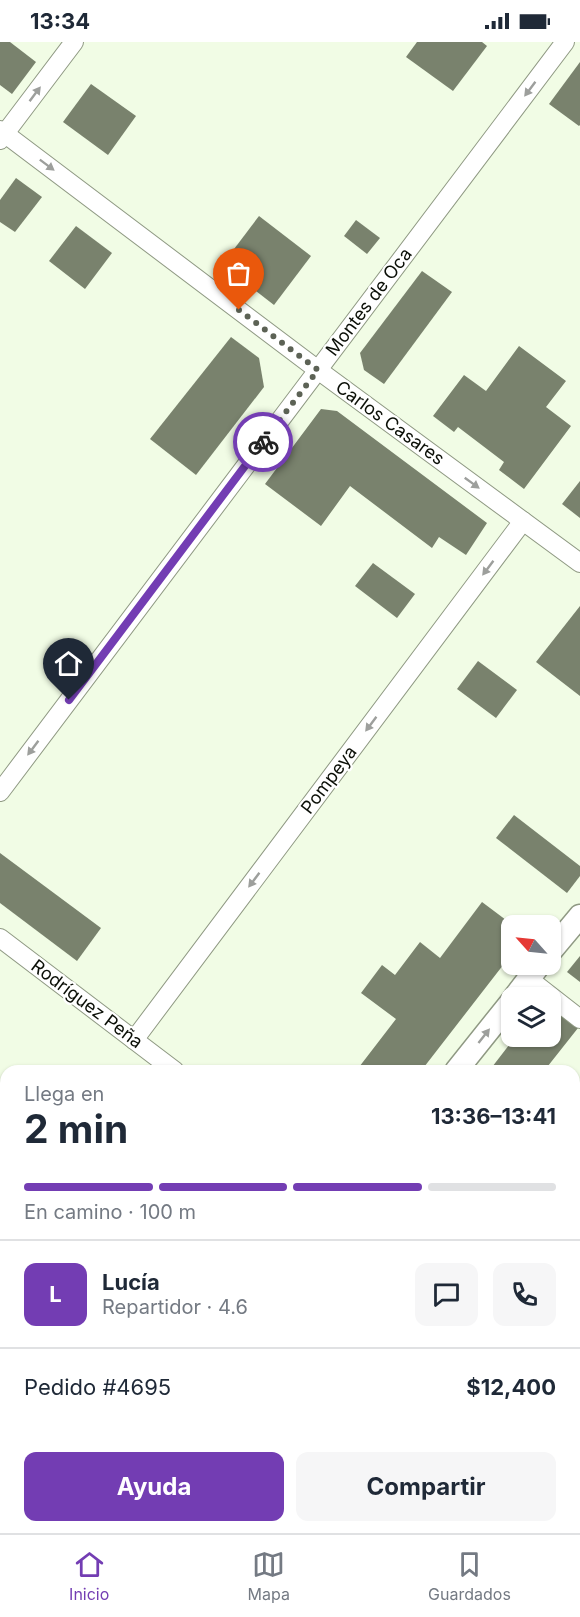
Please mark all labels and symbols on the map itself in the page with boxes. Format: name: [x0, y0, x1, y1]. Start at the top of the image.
one-way arrow: [524, 81, 536, 96]
one-way arrow: [29, 86, 41, 102]
one-way arrow: [38, 159, 54, 171]
street label: Montes de Oca: [321, 244, 416, 360]
pin: [213, 248, 264, 310]
street label: Carlos Casares: [332, 376, 449, 469]
courier: [233, 412, 293, 472]
one-way arrow: [463, 477, 479, 489]
one-way arrow: [482, 559, 494, 575]
pin: [43, 638, 94, 700]
one-way arrow: [365, 716, 377, 732]
one-way arrow: [28, 740, 40, 755]
street label: Pompeya: [296, 742, 361, 818]
one-way arrow: [248, 872, 260, 888]
north arrow: [501, 915, 561, 975]
street label: Rodríguez Peña: [27, 955, 147, 1052]
one-way arrow: [477, 1028, 490, 1044]

